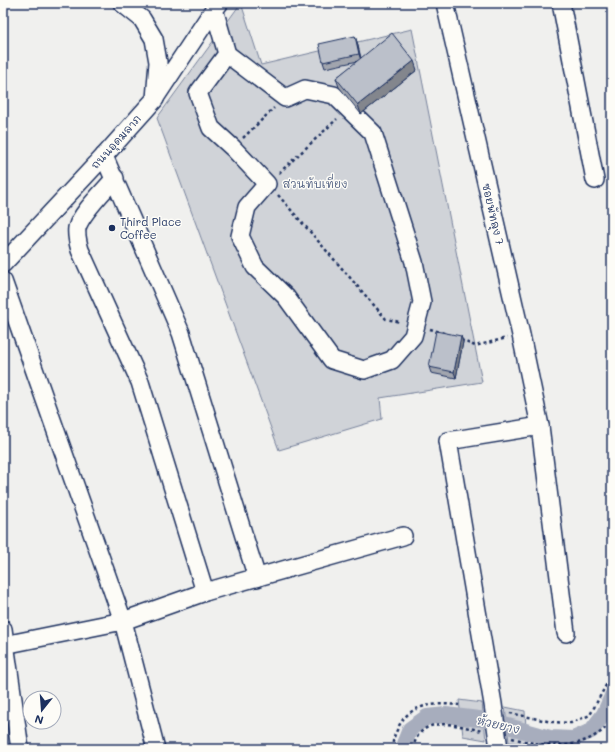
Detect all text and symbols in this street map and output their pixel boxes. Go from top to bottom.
street label: ถนนอุดมลาภ [87,111,146,174]
park label: สวนทับเที่ยง [283,173,347,191]
street label: ซอยพัทลุง 7 [476,182,508,247]
place label: Third Place Coffee [120,214,182,242]
marker: Third Place Coffee [107,223,117,233]
north arrow [22,690,62,730]
water label: ห้วยยาง [475,711,521,737]
text: N [33,712,45,728]

